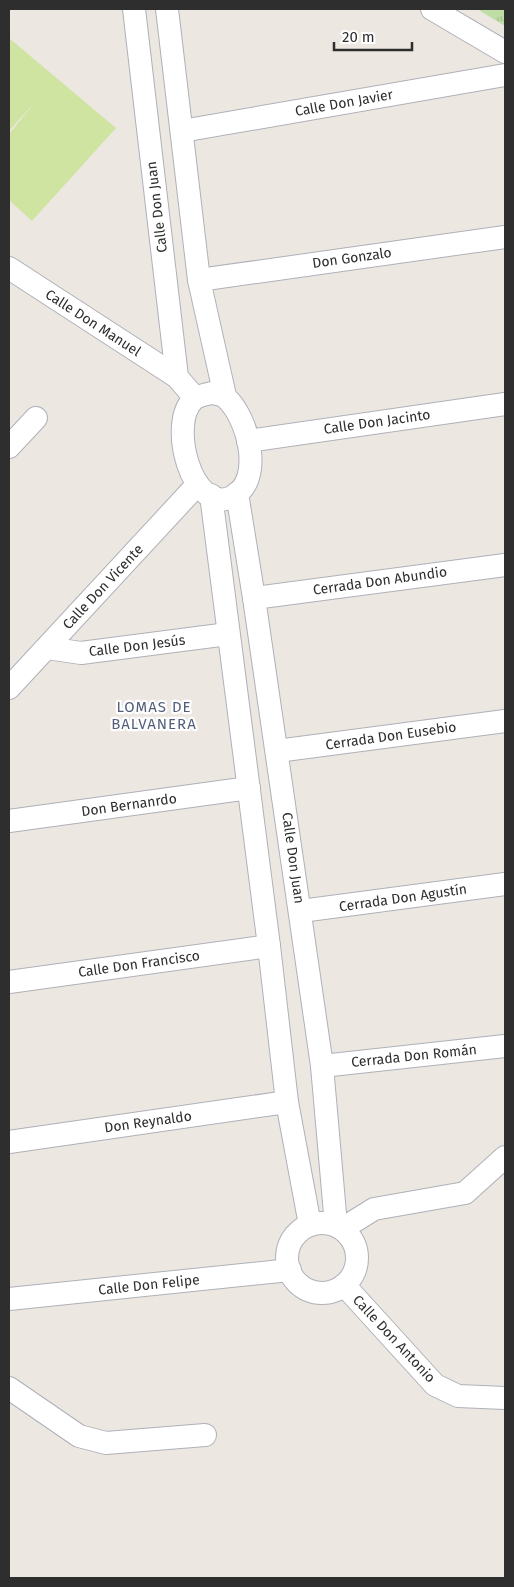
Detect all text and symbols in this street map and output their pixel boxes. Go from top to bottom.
scale bar [334,20,412,52]
text: 20 m [342,28,375,46]
street label: Calle Don Javier [294,86,395,120]
street label: Calle Don Juan [143,160,171,254]
street label: Don Gonzalo [311,244,393,272]
street label: Calle Don Manuel [42,286,144,360]
street label: Calle Don Jacinto [323,406,431,438]
street label: Calle Don Vicente [59,541,147,633]
street label: Cerrada Don Abundio [312,563,448,599]
street label: Calle Don Jesús [88,632,187,660]
district label: LOMAS DE BALVANERA [111,698,197,733]
street label: Cerrada Don Eusebio [324,718,458,754]
street label: Don Bernanrdo [80,790,178,820]
street label: Calle Don Juan [278,811,308,905]
street label: Cerrada Don Agustín [338,881,468,915]
street label: Calle Don Francisco [77,947,201,981]
street label: Cerrada Don Román [350,1041,478,1071]
street label: Don Reynaldo [103,1107,193,1137]
street label: Calle Don Felipe [98,1271,200,1299]
street label: Calle Don Antonio [349,1292,439,1386]

